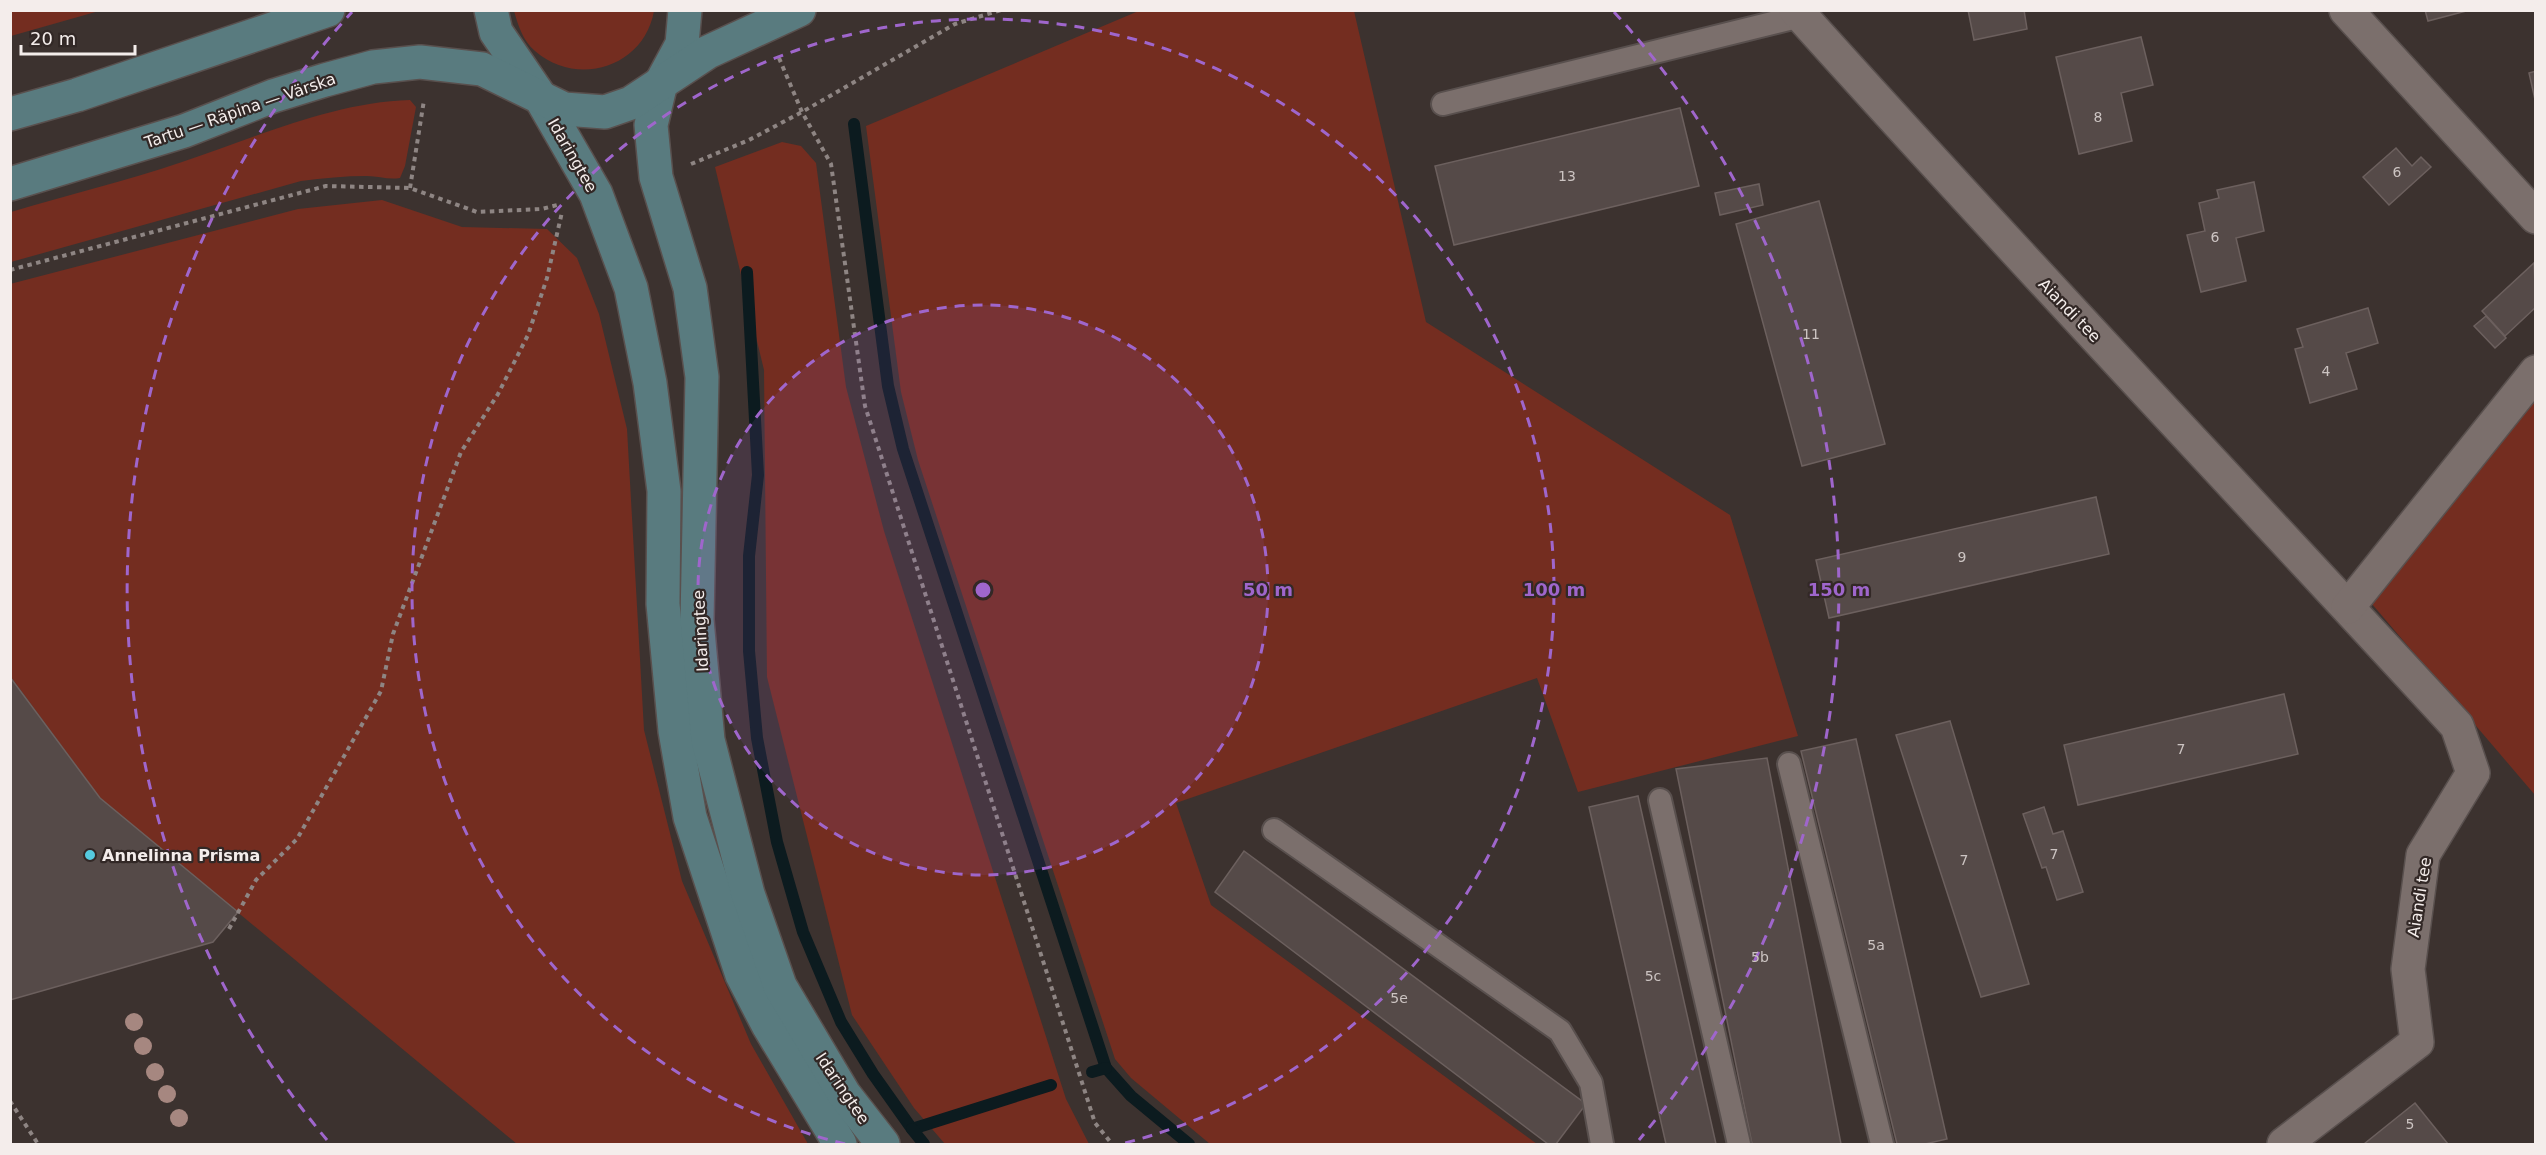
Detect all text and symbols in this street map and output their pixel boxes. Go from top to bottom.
scale bar [21,18,135,56]
text: 20 m [30,28,76,49]
street label: Tartu — Räpina — Värska [141,69,338,152]
house number: 8 [2094,109,2102,125]
street label: Idaringtee [544,115,601,195]
house number: 6 [2393,164,2402,180]
house number: 13 [1558,168,1576,184]
house number: 6 [2211,229,2220,245]
street label: Aiandi tee [2035,275,2105,346]
house number: 11 [1802,326,1820,342]
house number: 4 [2322,363,2331,379]
house number: 9 [1958,549,1966,565]
text: 50 m [1243,579,1293,600]
text: 100 m [1523,579,1585,600]
text: 150 m [1808,579,1870,600]
centre of rings [973,580,993,600]
street label: Idaringtee [689,590,712,672]
house number: 7 [2177,741,2185,757]
place label: Annelinna Prisma [102,846,260,865]
house number: 7 [2050,846,2058,862]
marker: Annelinna Prisma [83,848,97,862]
house number: 7 [1960,852,1968,868]
street label: Aiandi tee [2404,856,2435,939]
house number: 5a [1867,937,1885,953]
house number: 5b [1751,949,1769,965]
house number: 5c [1645,968,1661,984]
house number: 5e [1390,990,1408,1006]
street label: Idaringtee [812,1049,873,1128]
house number: 5 [2406,1116,2414,1132]

